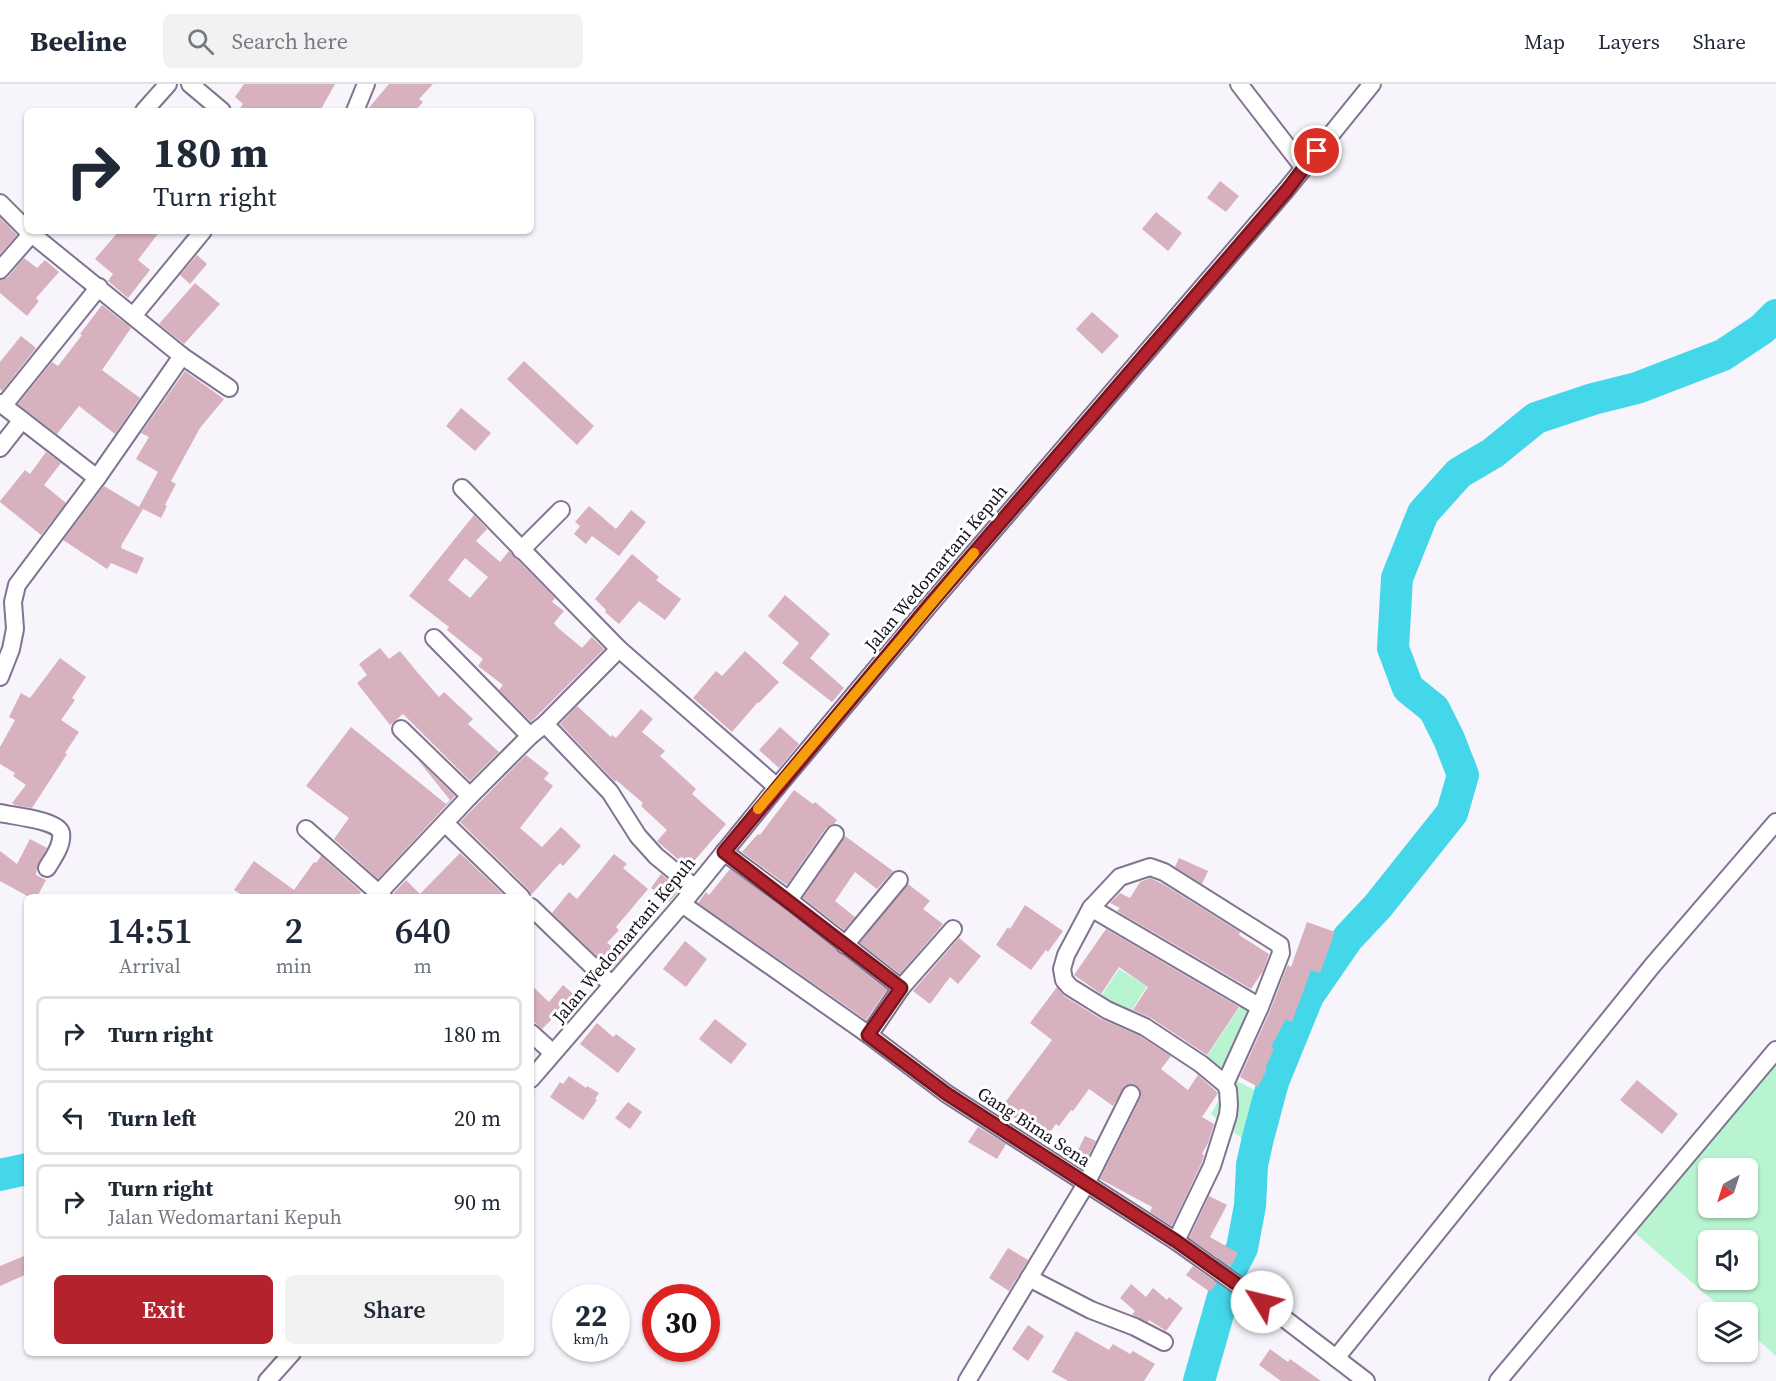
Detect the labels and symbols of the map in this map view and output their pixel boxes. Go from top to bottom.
pin [1291,125,1342,176]
street label: Jalan Wedomartani Kepuh [858,479,1013,657]
street label: Jalan Wedomartani Kepuh [546,851,701,1029]
street label: Gang Bima Sena [973,1081,1097,1173]
north arrow [1698,1158,1758,1218]
position arrow [1230,1270,1294,1334]
speed limit sign: 30 [642,1284,720,1362]

